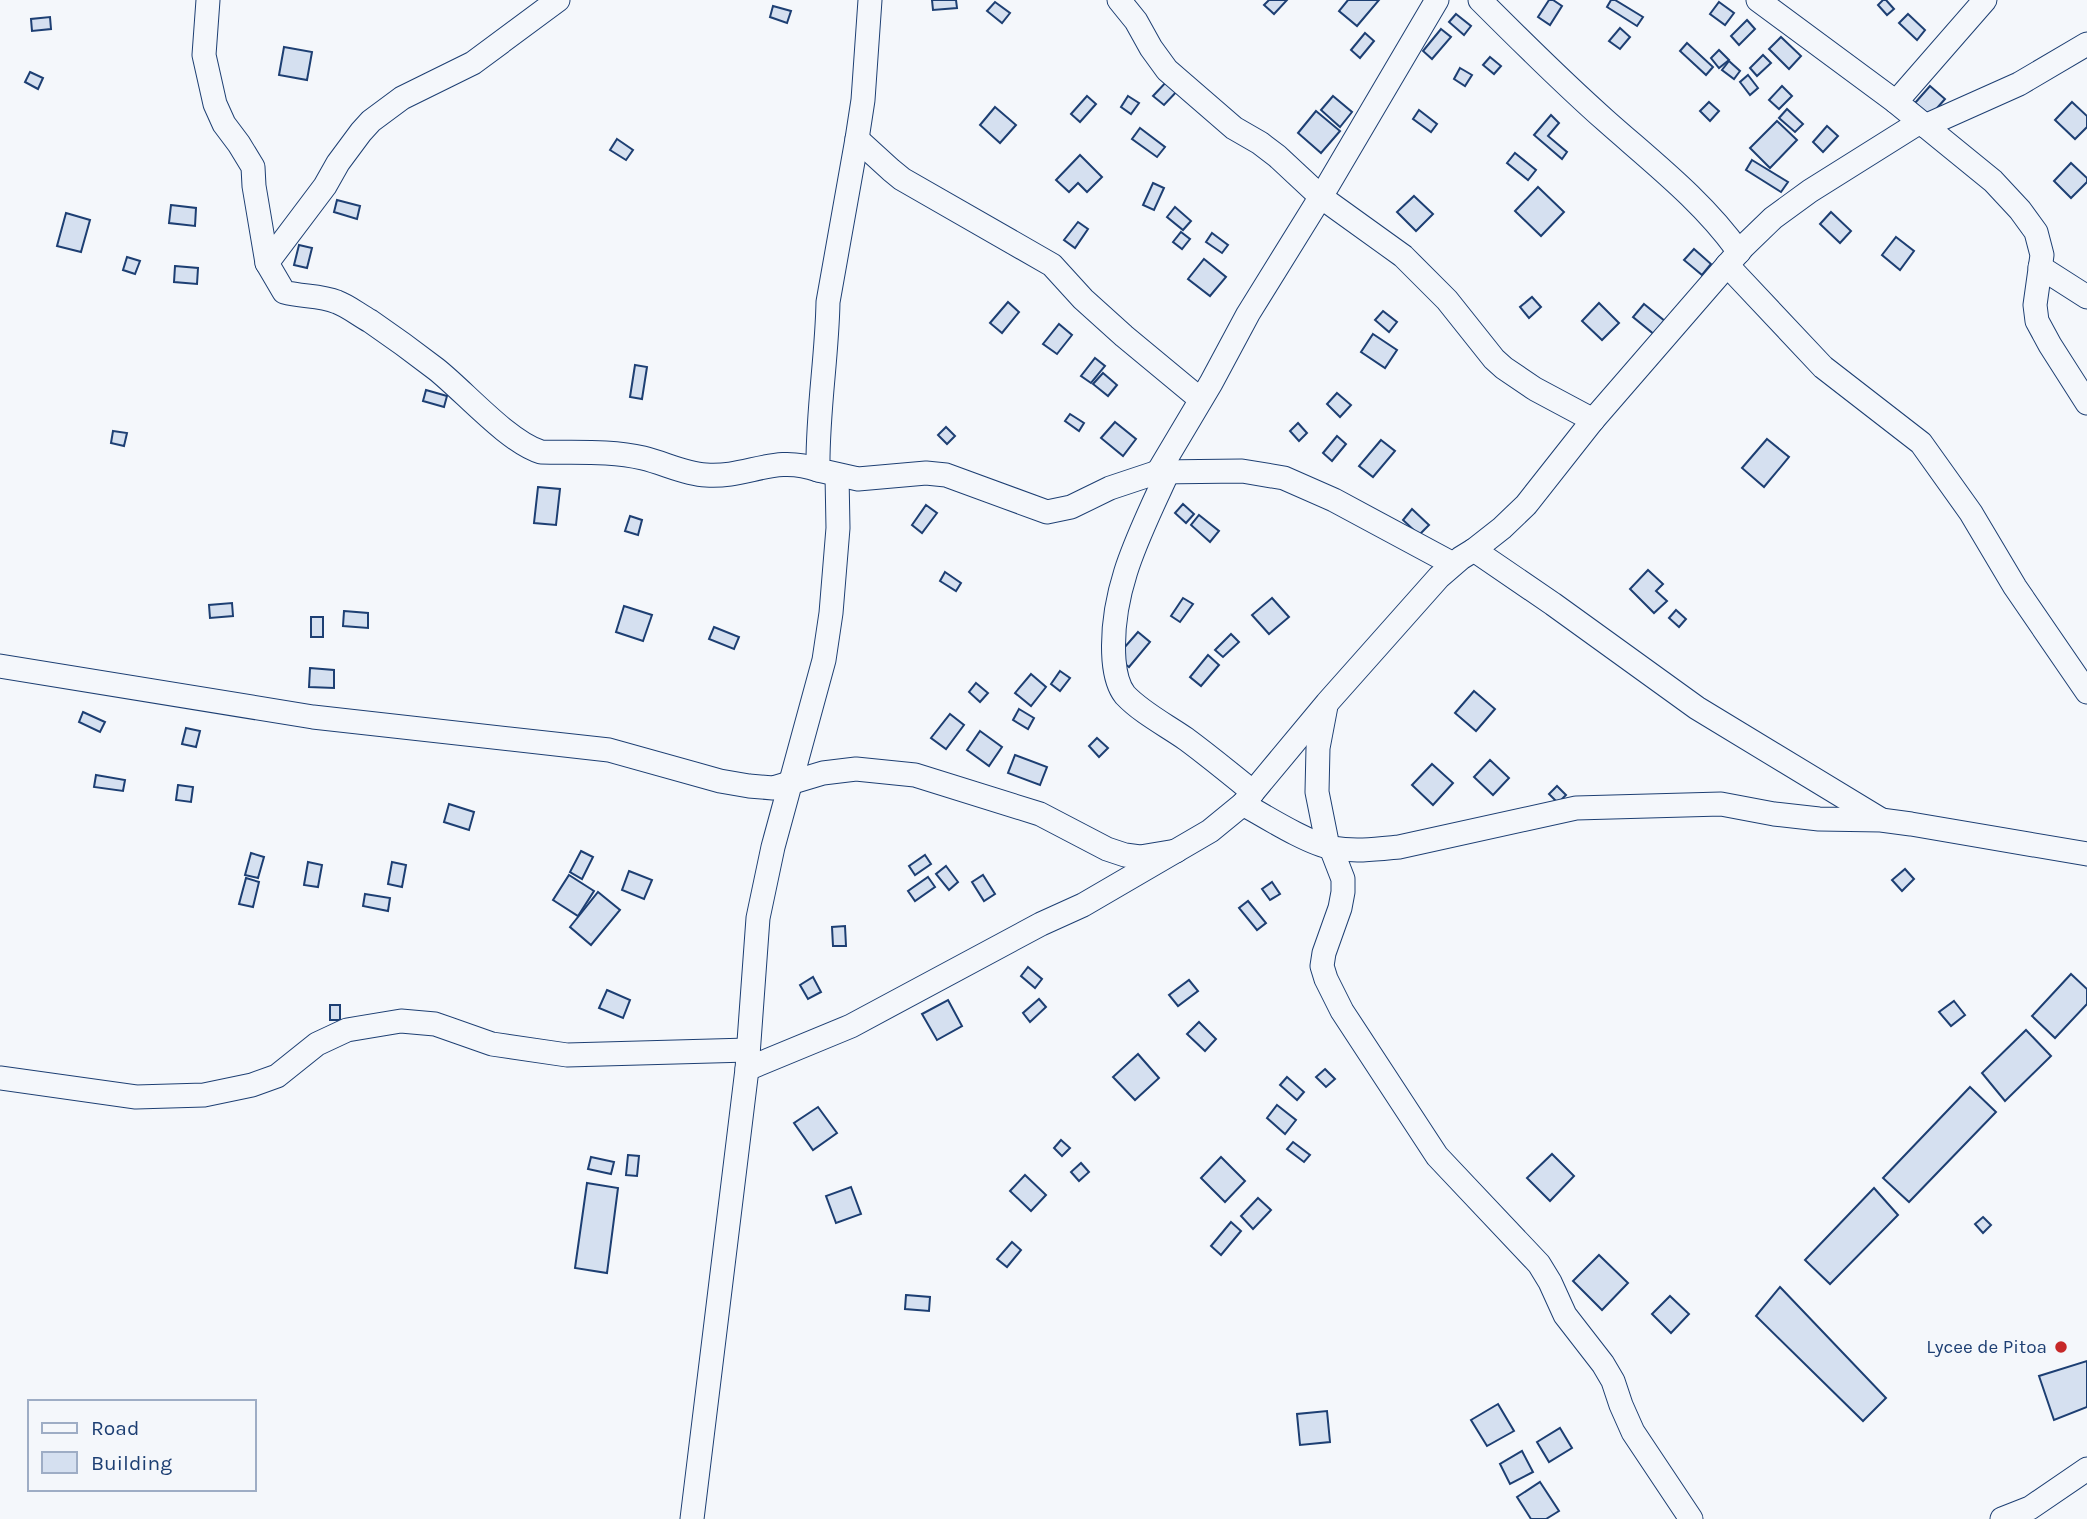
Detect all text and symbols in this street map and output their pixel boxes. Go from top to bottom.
place label: Lycee de Pitoa [1926,1336,2047,1358]
marker: Lycee de Pitoa [2053,1339,2069,1355]
legend [28,1400,256,1491]
text: Road [91,1416,139,1440]
text: Building [91,1451,172,1475]

